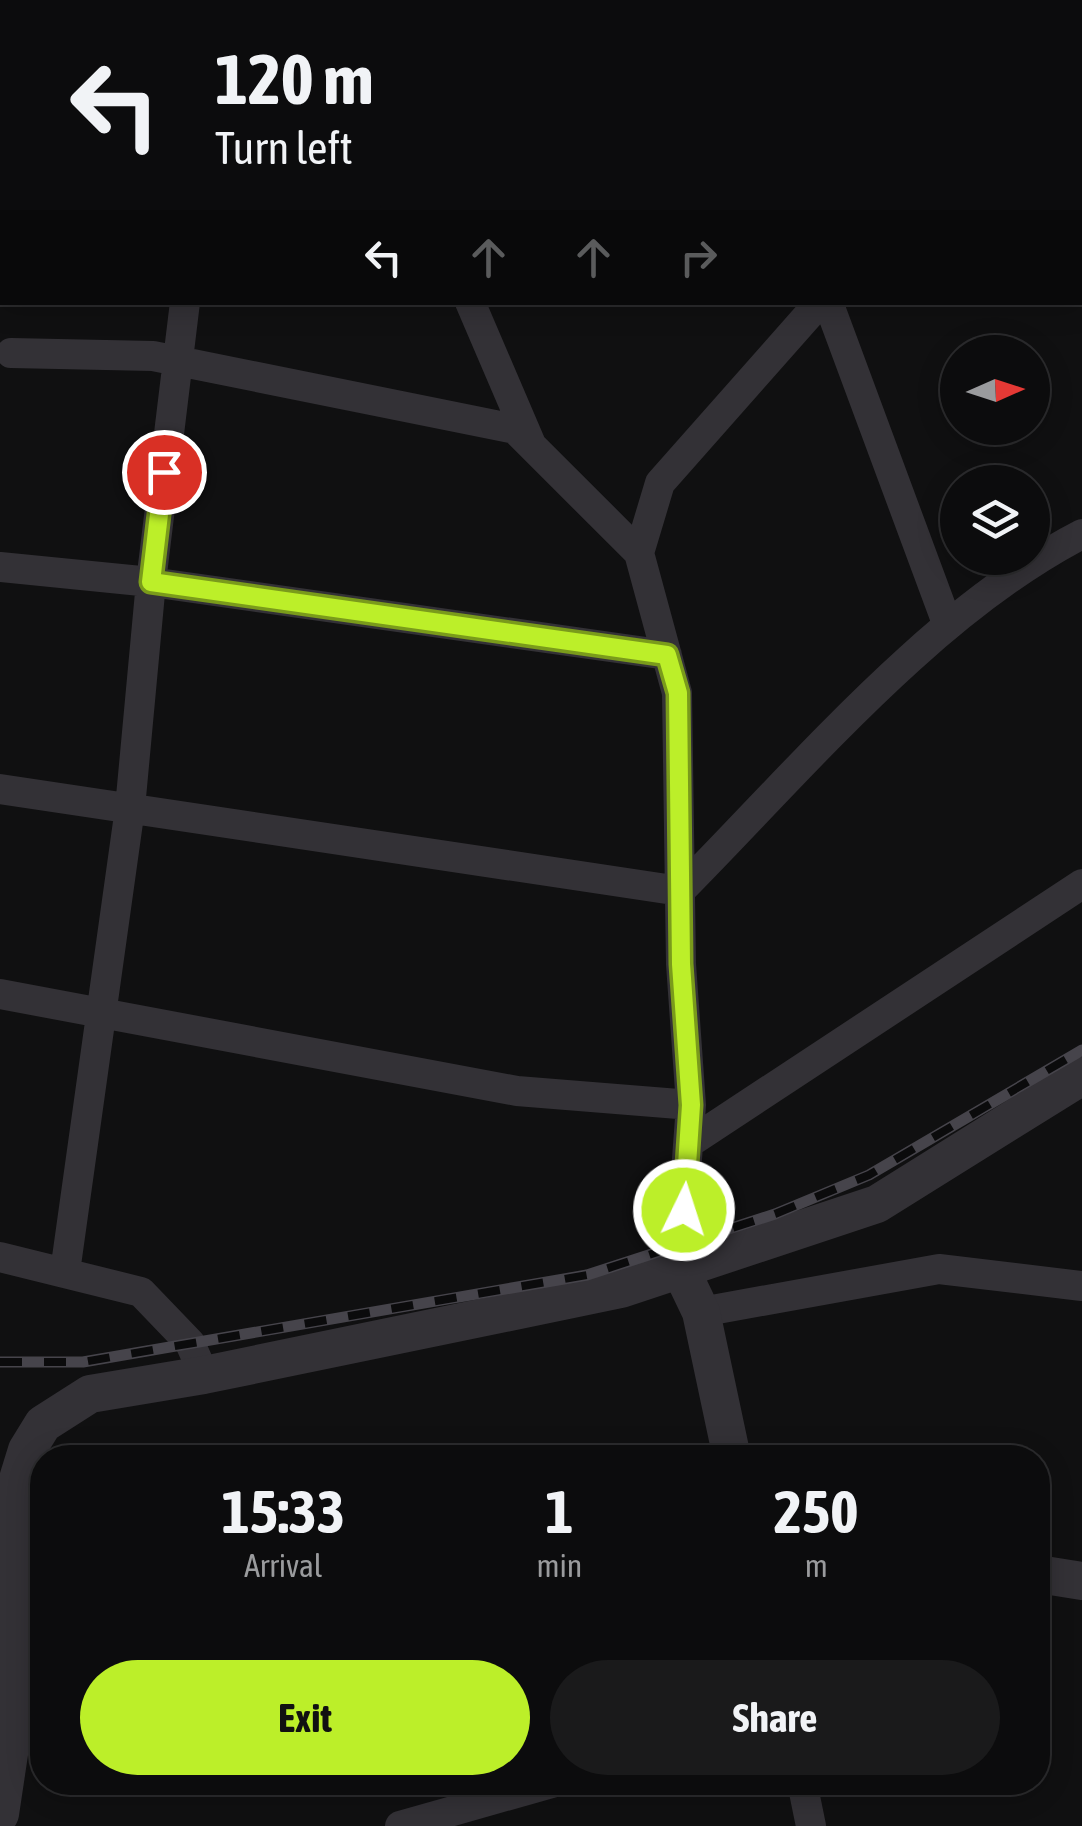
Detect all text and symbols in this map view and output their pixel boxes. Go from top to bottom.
text: 120 m [215,39,374,119]
icon: left [50,40,180,170]
text: Turn left [215,122,353,174]
icon: left [356,230,411,285]
icon: ahead [461,230,516,285]
icon: ahead [566,230,621,285]
icon: right [671,230,726,285]
north arrow [940,335,1050,445]
map controls [940,335,1050,575]
pin [122,430,207,515]
icon: arrive [137,445,192,500]
button: layers [940,465,1050,575]
position arrow [632,1158,736,1262]
text: 15:33 [221,1477,345,1546]
text: 1 [545,1477,574,1546]
text: 250 [774,1477,858,1546]
text: Arrival [244,1547,322,1584]
text: min [536,1547,582,1584]
text: m [805,1547,828,1584]
button: Exit [80,1660,530,1775]
button: Share [550,1660,1000,1775]

